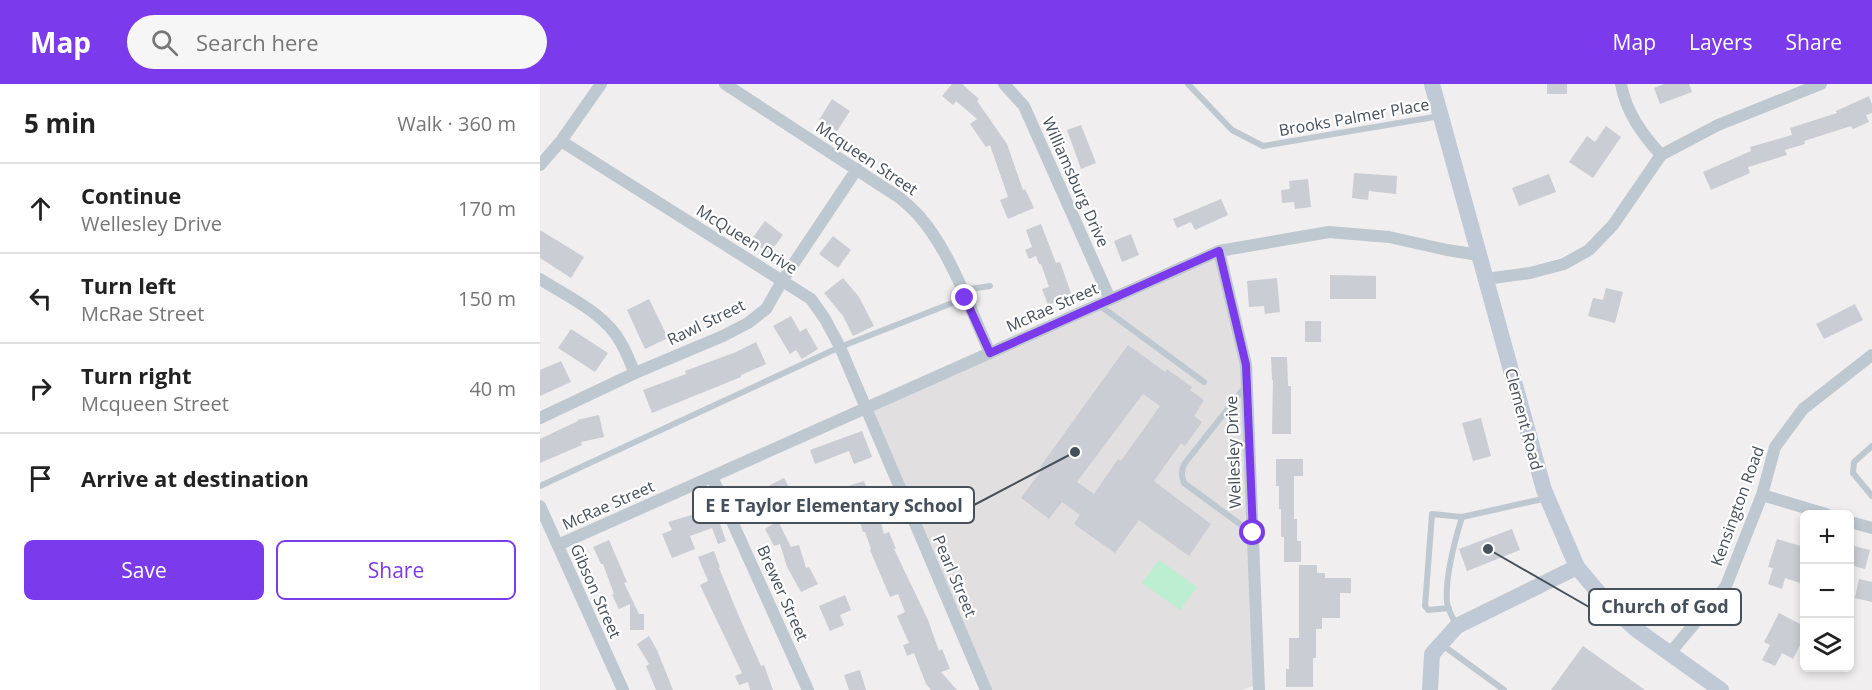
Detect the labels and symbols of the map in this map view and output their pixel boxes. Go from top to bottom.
street label: Brooks Palmer Place [1277,93,1431,141]
street label: Williamsburg Drive [1037,113,1115,251]
street label: Mcqueen Street [812,116,922,200]
street label: McQueen Drive [692,199,802,279]
street label: McRae Street [1002,277,1102,337]
route end [951,284,977,310]
street label: Rawl Street [663,294,749,350]
street label: Clement Road [1500,366,1548,472]
street label: Wellesley Drive [1220,395,1246,509]
street label: Kensington Road [1705,443,1769,569]
street label: McRae Street [558,475,658,535]
callout: E E Taylor Elementary School [693,487,974,523]
text: E E Taylor Elementary School [705,493,963,517]
route start [1239,519,1265,545]
street label: Pearl Street [928,532,982,621]
street label: Gibson Street [565,540,627,642]
street label: Brewer Street [752,542,814,645]
callout: Church of God [1589,589,1741,625]
text: Church of God [1601,594,1729,618]

